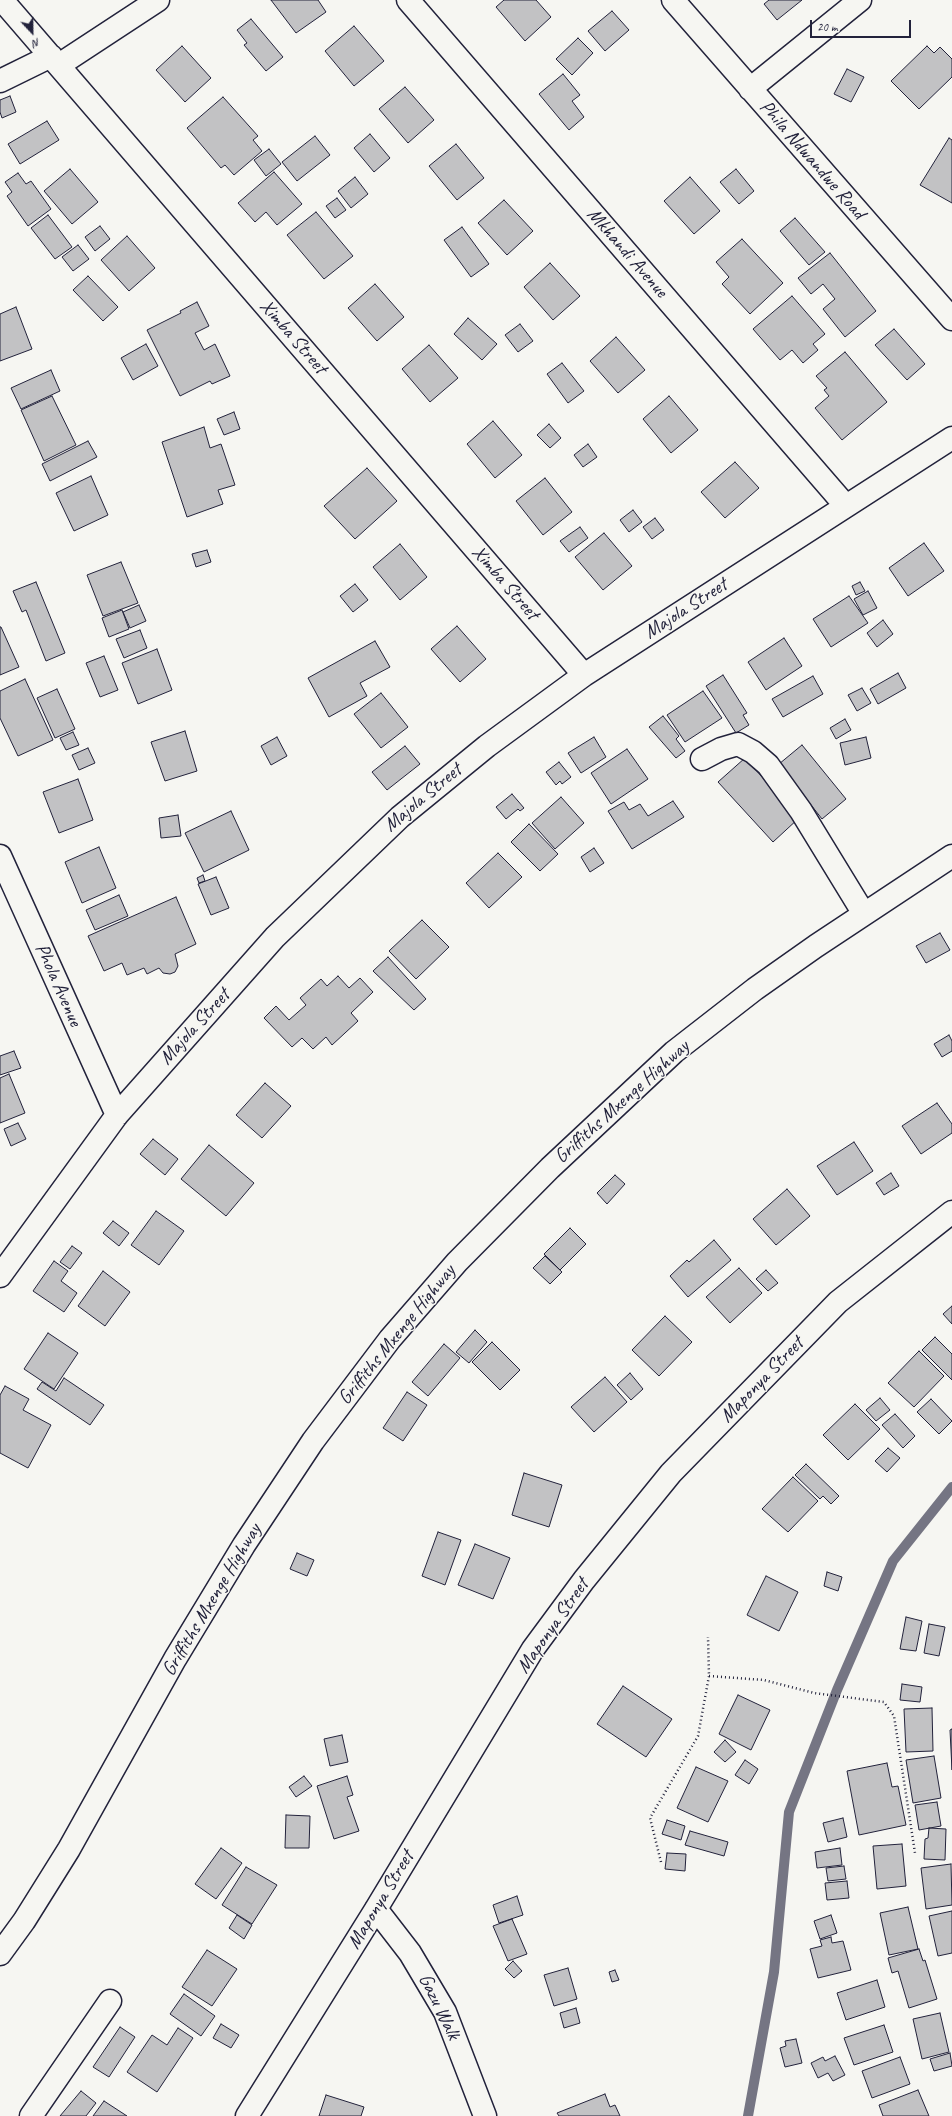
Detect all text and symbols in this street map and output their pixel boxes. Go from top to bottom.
north arrow [12,12,52,52]
scale bar [812,12,913,38]
text: 20 m [817,19,837,35]
text: N [31,35,42,51]
street label: Phila Ndwandwe Road [754,96,870,224]
street label: Mkhandi Avenue [581,203,673,303]
street label: Ximba Street [254,295,332,379]
street label: Ximba Street [466,541,544,625]
street label: Majola Street [640,573,732,645]
street label: Majola Street [379,759,467,837]
street label: Phola Avenue [29,940,87,1030]
street label: Majola Street [155,984,235,1070]
street label: Griffiths Mxenge Highway [550,1035,694,1169]
street label: Griffiths Mxenge Highway [333,1260,461,1410]
street label: Maponya Street [715,1332,809,1428]
street label: Griffiths Mxenge Highway [157,1520,267,1680]
street label: Maponya Street [512,1574,594,1678]
street label: Maponya Street [342,1847,420,1953]
street label: Gazu Walk [413,1970,465,2044]

